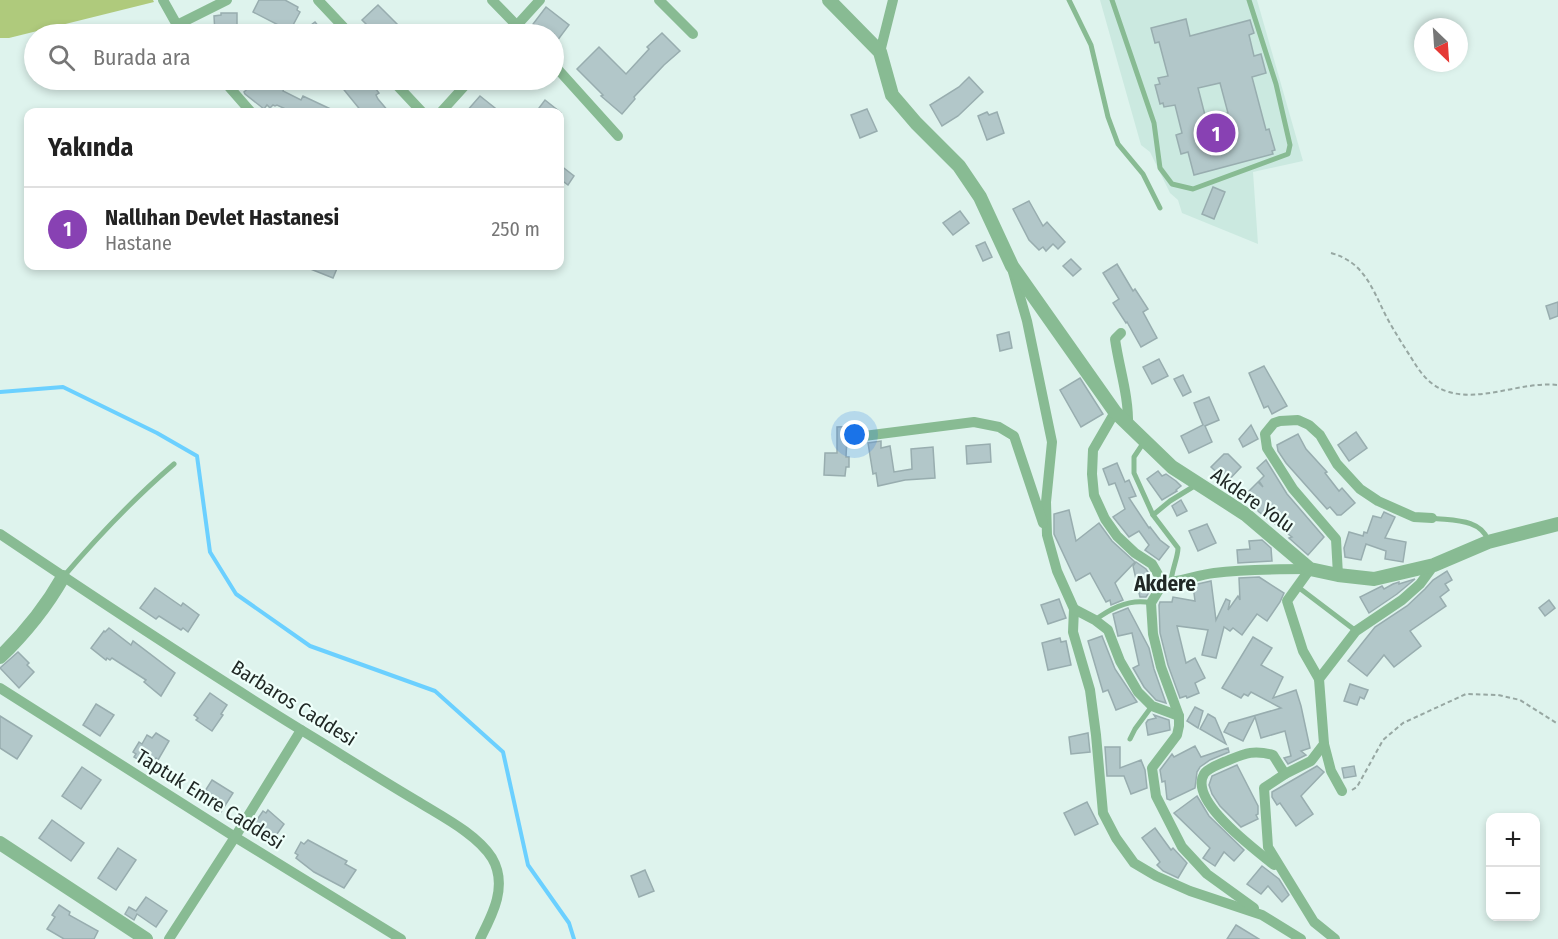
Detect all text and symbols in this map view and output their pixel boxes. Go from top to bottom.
north arrow [1414,18,1468,72]
search box [24,24,564,90]
icon: search [45,41,78,74]
text: Burada ara [93,44,191,71]
pin: 1 [1196,110,1236,156]
text: Yakında [48,132,133,163]
text: Nallıhan Devlet Hastanesi [105,204,339,231]
text: 1 [63,217,72,241]
text: 250 m [492,217,540,241]
text: Hastane [105,231,172,255]
your location [840,420,869,449]
street label: Akdere Yolu [1207,463,1299,537]
district label: Akdere [1133,571,1196,597]
street label: Barbaros Caddesi [227,655,361,751]
street label: Taptuk Emre Caddesi [132,744,288,854]
map controls [1486,813,1540,921]
button: + [1486,813,1540,867]
button: − [1486,867,1540,921]

